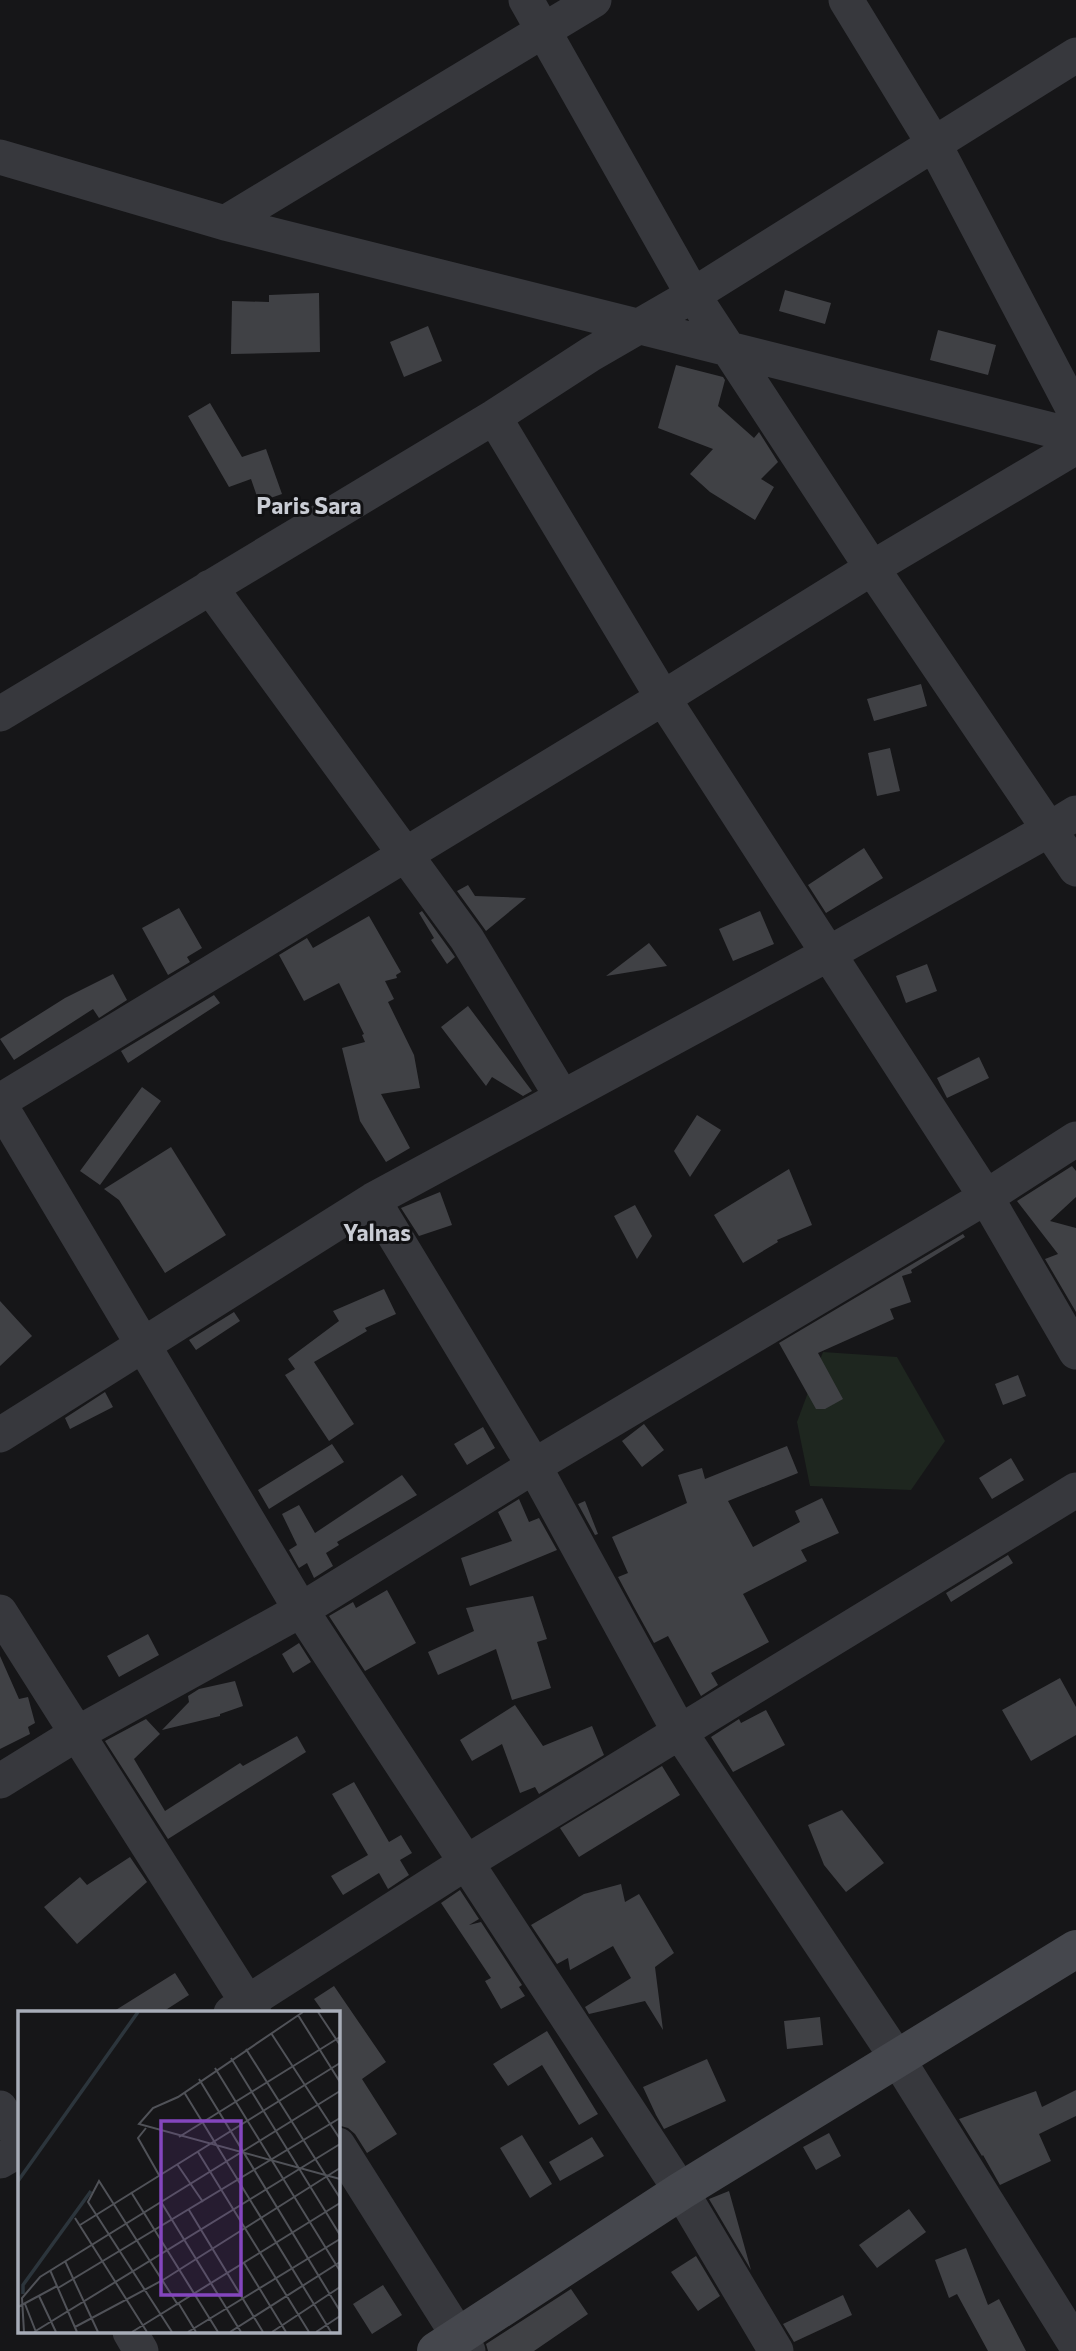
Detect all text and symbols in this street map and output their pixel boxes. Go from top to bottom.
district label: Paris Sara [256,491,362,519]
district label: Yalnas [343,1218,411,1246]
inset map [18,2011,340,2334]

